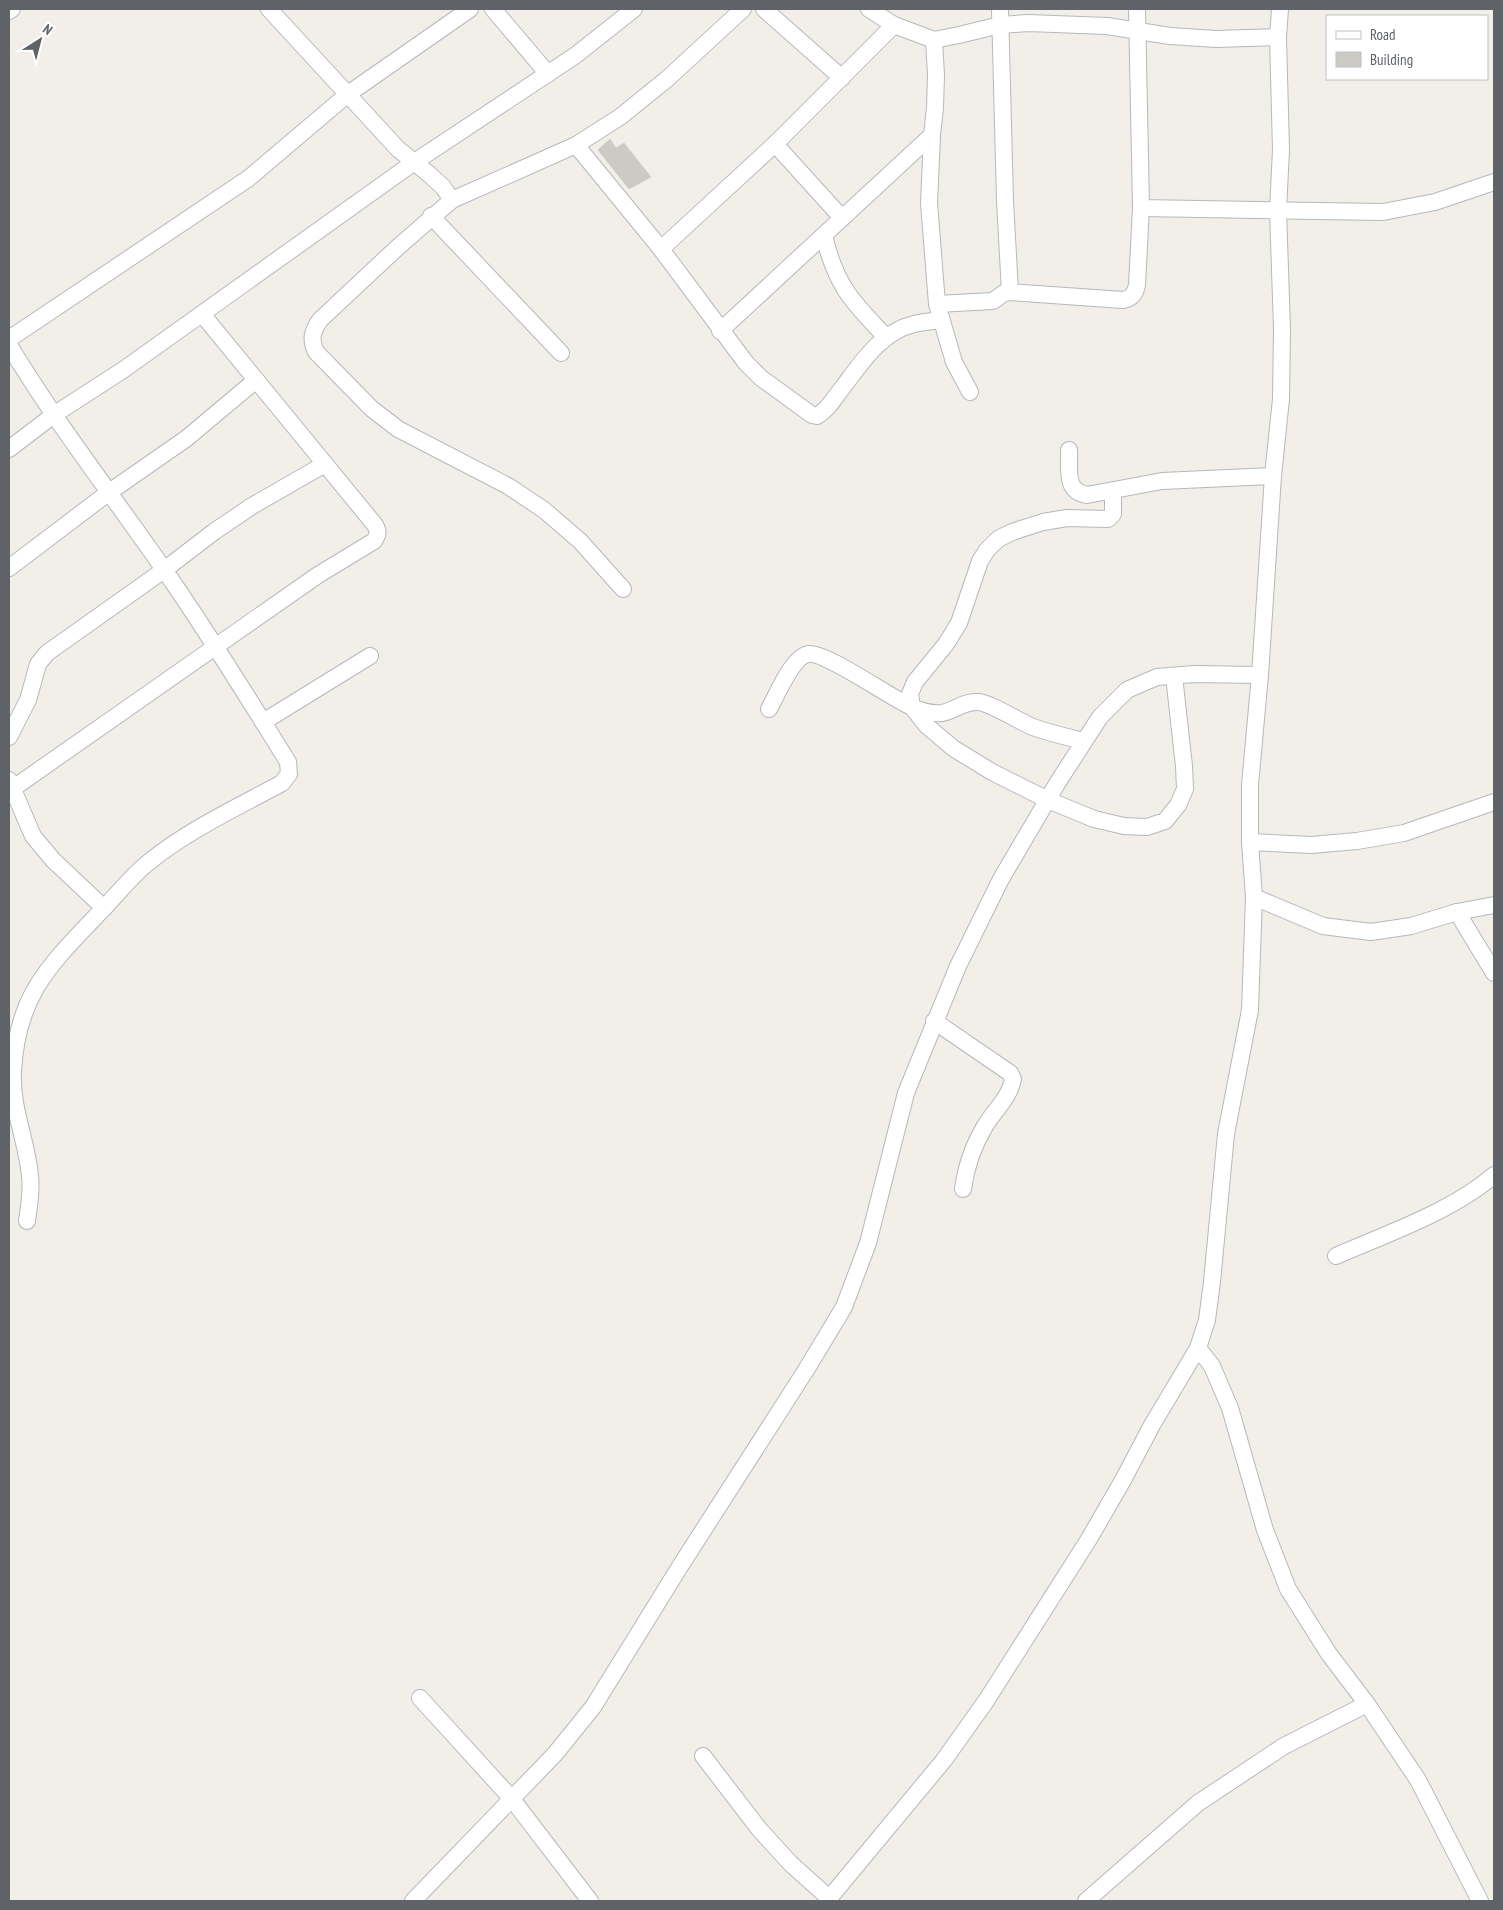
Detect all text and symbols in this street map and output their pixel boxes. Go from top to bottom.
north arrow [15,15,65,65]
legend [1326,15,1488,80]
text: N [39,20,56,39]
text: Road [1370,25,1396,44]
text: Building [1370,50,1413,69]

